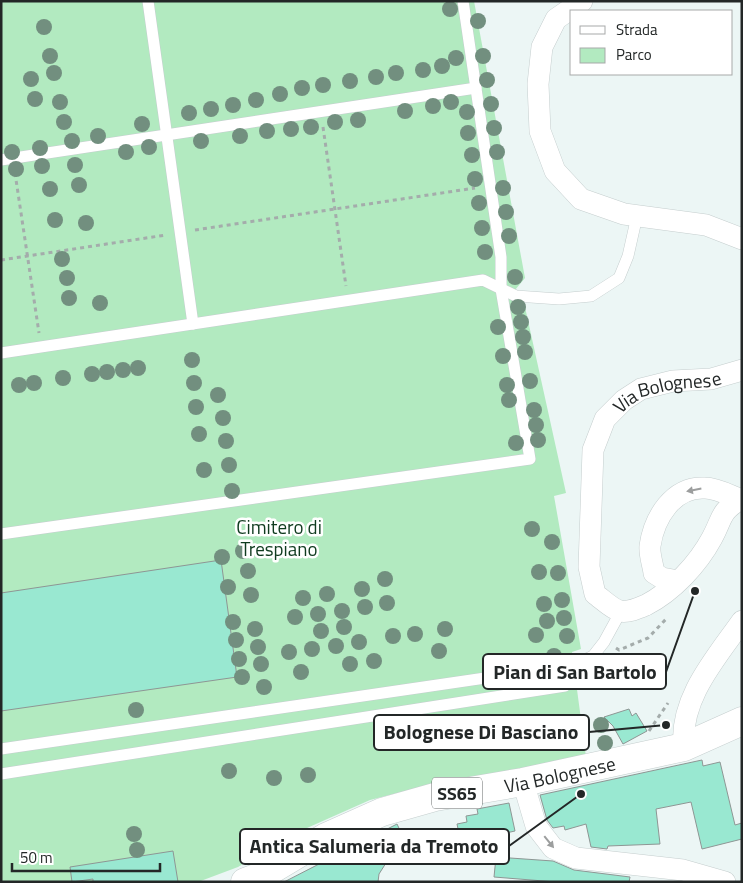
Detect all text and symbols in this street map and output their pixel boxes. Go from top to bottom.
legend [570,10,733,75]
text: Strada [616,18,658,41]
text: Parco [616,43,652,66]
street label: Via Bolognese [605,362,724,419]
one-way arrow [687,486,702,494]
park label: Cimitero di Trespiano [236,512,322,563]
callout: Pian di San Bartolo [483,654,666,689]
text: Pian di San Bartolo [493,656,657,687]
callout: Bolognese Di Basciano [374,715,589,750]
text: Bolognese Di Basciano [384,716,579,747]
street label: Via Bolognese [502,748,618,800]
road number: SS65 [432,778,482,808]
callout: Antica Salumeria da Tremoto [240,829,509,864]
text: Antica Salumeria da Tremoto [250,830,498,861]
one-way arrow [543,835,554,848]
scale bar [12,840,160,872]
text: 50 m [20,846,53,869]

